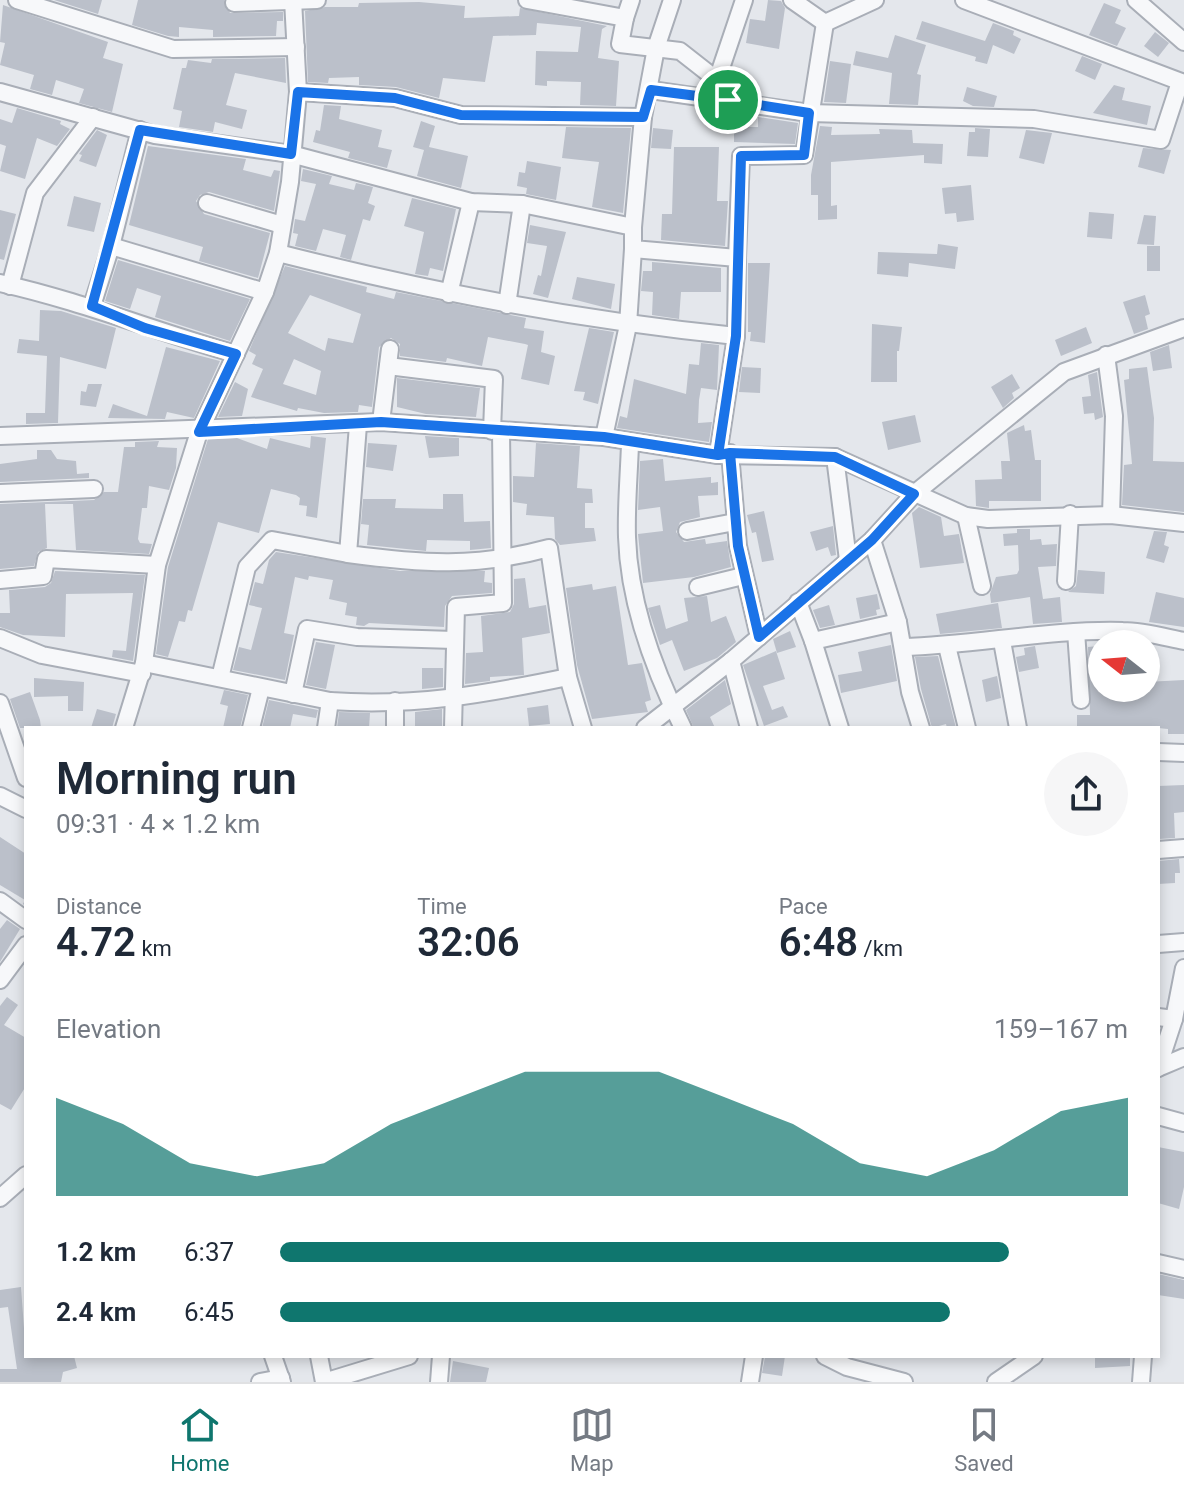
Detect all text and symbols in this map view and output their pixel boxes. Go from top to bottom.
pin [694,66,762,134]
icon: arrive [706,78,750,122]
north arrow [1088,630,1160,702]
map controls [1088,630,1160,702]
button: share [1044,752,1128,836]
text: Morning run [56,753,297,805]
text: 09:31 · 4 × 1.2 km [56,809,260,839]
text: Distance [56,894,142,919]
text: Time [417,894,467,919]
text: Pace [779,894,828,919]
text: 4.72 [56,919,136,966]
text: 32:06 [417,919,520,966]
text: 6:48 [779,919,858,966]
text: km [136,936,172,961]
text: /km [858,936,903,961]
text: Elevation [56,1014,161,1044]
text: 159–167 m [994,1014,1128,1044]
text: 1.2 km [56,1237,136,1267]
text: 6:37 [184,1237,234,1267]
text: 2.4 km [56,1297,136,1327]
text: 6:45 [184,1297,234,1327]
tab: Home [170,1403,229,1476]
tab: Map [570,1403,614,1476]
tab: Saved [954,1403,1014,1476]

